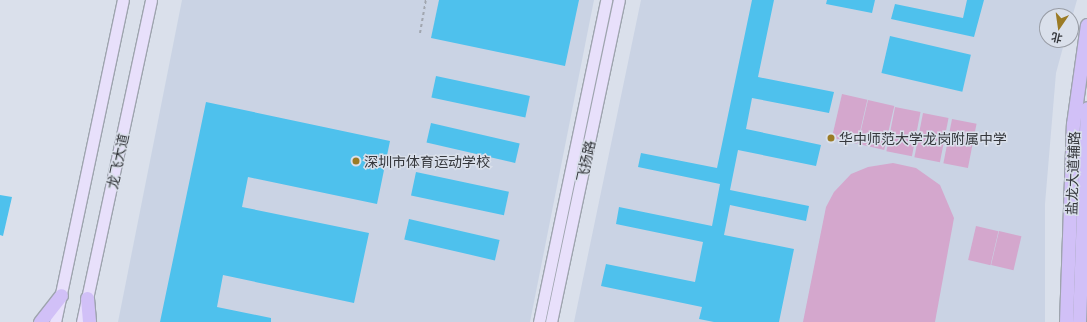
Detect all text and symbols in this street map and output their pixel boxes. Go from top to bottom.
north arrow [1039,8,1079,48]
text: 北 [1049,30,1064,48]
place label: 华中师范大学龙岗附属中学 [839,130,1007,146]
street label: 盐龙大道辅路 [1062,131,1082,215]
street label: 龙飞大道 [103,132,131,190]
marker: 华中师范大学龙岗附属中学 [826,133,836,143]
street label: 飞扬路 [572,139,598,183]
place label: 深圳市体育运动学校 [364,153,490,169]
marker: 深圳市体育运动学校 [351,156,361,166]

